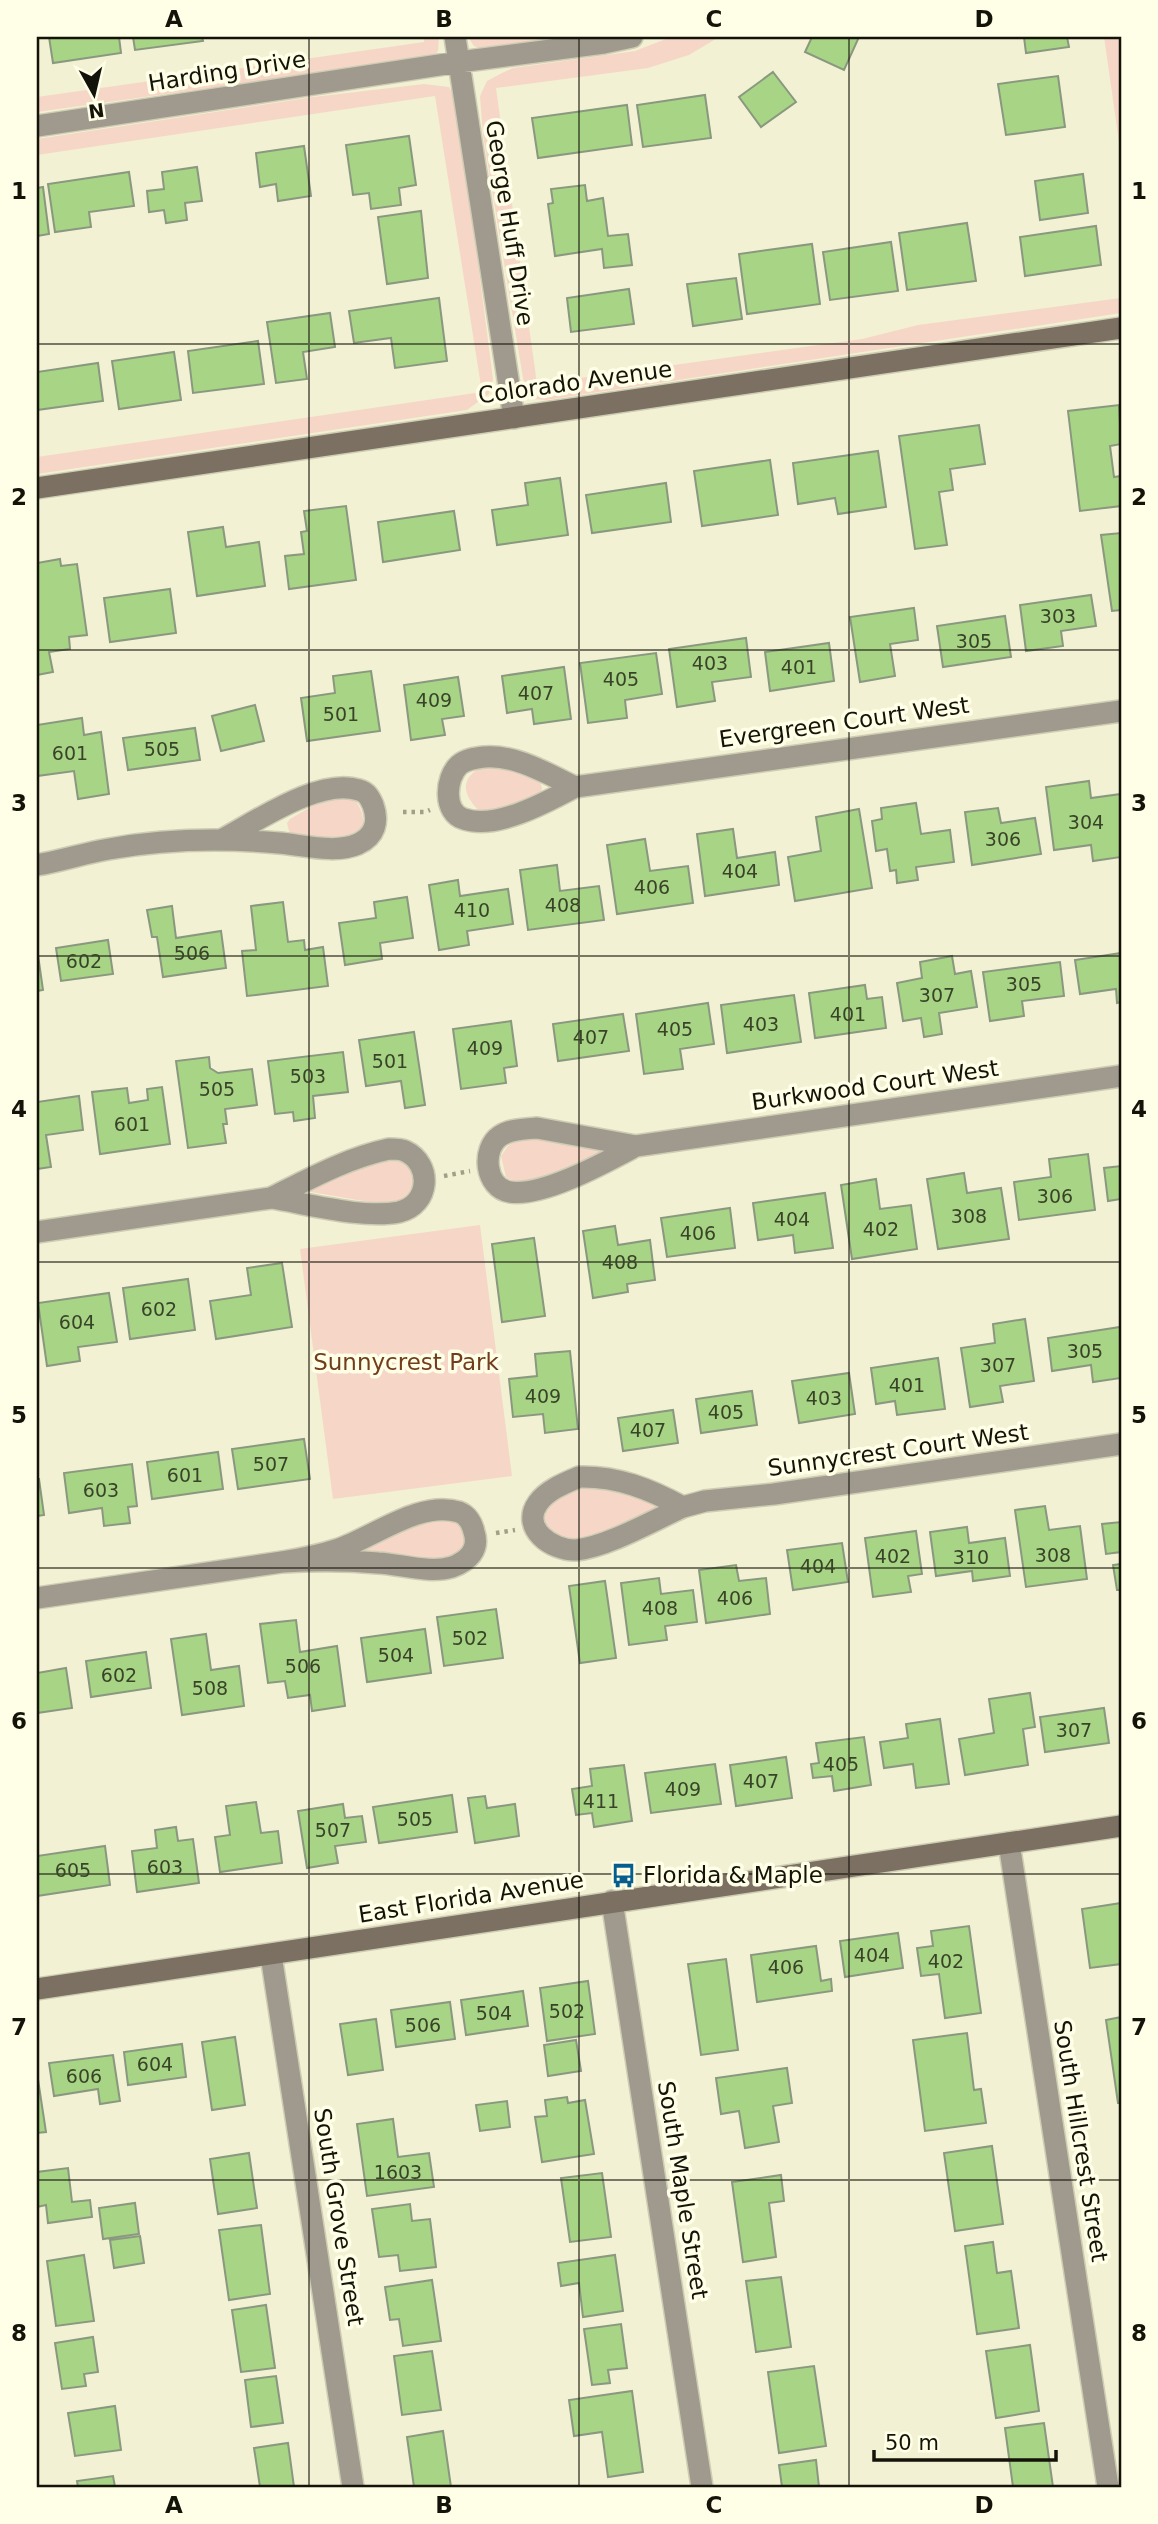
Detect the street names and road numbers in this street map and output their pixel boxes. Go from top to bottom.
street label: Harding Drive [146,46,308,96]
street label: George Huff Drive [481,118,539,328]
street label: Colorado Avenue [476,356,674,408]
street label: Evergreen Court West [717,692,971,752]
street label: Burkwood Court West [750,1055,1000,1115]
street label: Sunnycrest Court West [766,1419,1030,1481]
street label: East Florida Avenue [356,1866,586,1928]
street label: South Hillcrest Street [1049,2018,1113,2264]
street label: South Maple Street [653,2079,713,2301]
street label: South Grove Street [309,2106,369,2328]

